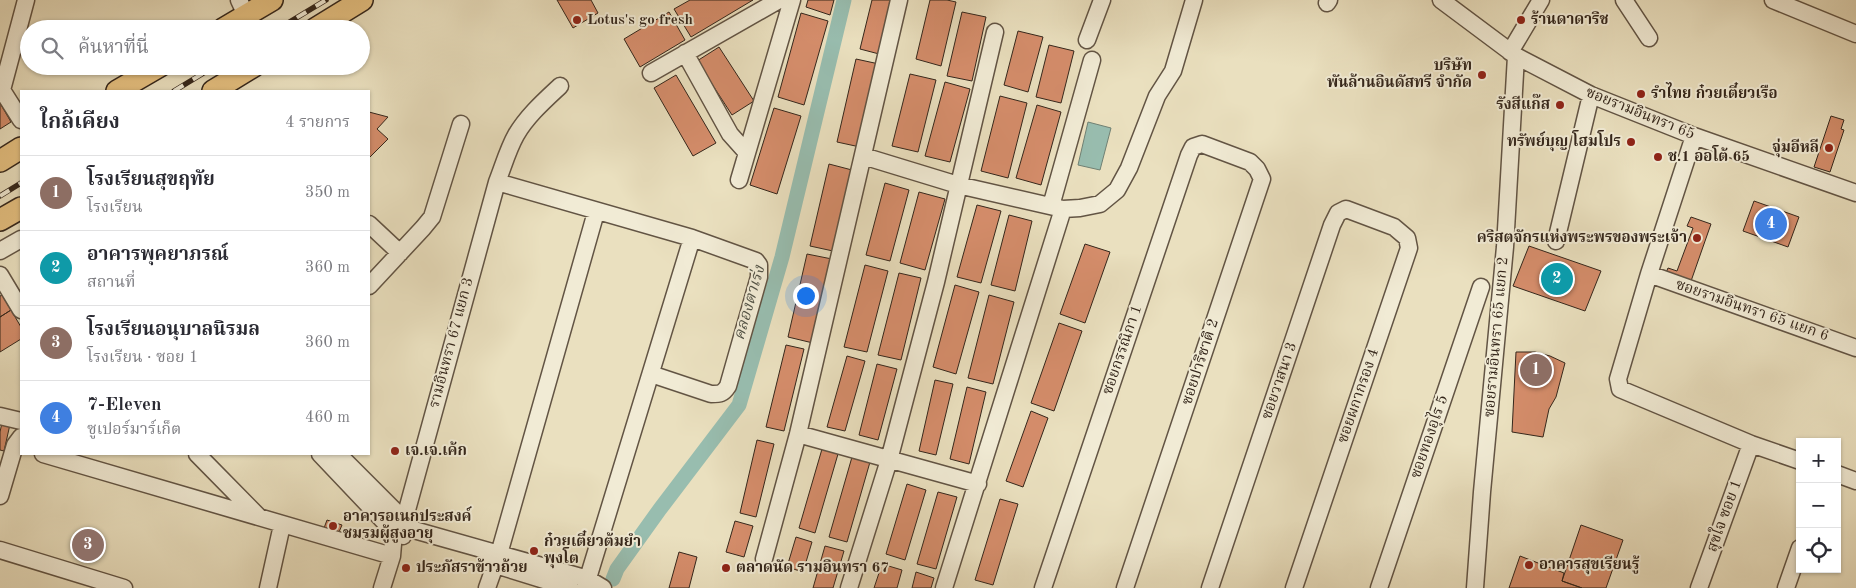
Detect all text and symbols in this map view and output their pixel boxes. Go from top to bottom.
place label: ร้านดาดาริช [1531,10,1609,28]
place label: Lotus's go fresh [587,13,693,28]
marker: Lotus's go fresh [571,14,583,26]
marker: ร้านดาดาริช [1515,14,1527,26]
search box [20,20,370,75]
icon: search [38,34,66,62]
text: ค้นหาที่นี่ [78,39,149,58]
place label: บริษัท พันล้านอินดัสทรี จำกัด [1327,57,1472,91]
marker: บริษัท พันล้านอินดัสทรี จำกัด [1476,69,1488,81]
place label: รำไทย ก๋วยเตี๋ยวเรือ [1651,82,1778,102]
street label: ซอยรามอินทรา 65 [1583,83,1697,143]
marker: รำไทย ก๋วยเตี๋ยวเรือ [1635,88,1647,100]
place label: รังสีแก๊ส [1496,93,1550,113]
marker: รังสีแก๊ส [1554,99,1566,111]
text: ใกล้เคียง [40,112,120,133]
text: 4 รายการ [285,115,350,131]
place label: ทรัพย์บุญ โฮมโปร [1507,130,1621,152]
marker: ทรัพย์บุญ โฮมโปร [1625,136,1637,148]
place label: จุ่มอีหลี [1772,138,1819,158]
marker: จุ่มอีหลี [1823,142,1835,154]
place label: ช.1 ออโต้ 65 [1668,145,1750,165]
marker: ช.1 ออโต้ 65 [1652,151,1664,163]
text: โรงเรียนสุขฤทัย [87,171,215,190]
text: 1 [51,185,61,201]
text: 350 m [305,185,350,201]
text: โรงเรียน [87,200,143,216]
pin: 4 [1755,205,1787,243]
place label: คริสตจักรแห่งพระพรของพระเจ้า [1477,228,1687,246]
marker: คริสตจักรแห่งพระพรของพระเจ้า [1691,232,1703,244]
text: อาคารพุคยาภรณ์ [87,246,229,265]
street label: ซอยรามอินทรา 65 แยก 2 [1481,256,1511,418]
text: 2 [51,260,61,276]
text: 360 m [305,260,350,276]
pin: 2 [1541,260,1573,298]
water label: คลองตาเร่ง [730,262,769,342]
text: สถานที่ [87,275,135,291]
street label: รามอินทรา 67 แยก 3 [425,276,477,410]
street label: ซอยรามอินทรา 65 แยก 6 [1673,276,1831,344]
your location [793,283,819,309]
street label: ซอยกรรณิกา 1 [1099,302,1145,397]
street label: ซอยปาริชาติ 2 [1178,316,1222,407]
text: โรงเรียนอนุบาลนิรมล [87,321,260,340]
text: 3 [51,335,61,351]
text: 360 m [305,335,350,351]
street label: ซอยวาสนา 3 [1260,340,1300,422]
street label: ซอยผกากรอง 4 [1336,347,1382,445]
text: โรงเรียน · ซอย 1 [87,350,198,366]
pin: 1 [1520,351,1552,389]
street label: ซอยทองอุไร 5 [1404,392,1453,481]
text: 7-Eleven [87,396,162,415]
text: 4 [51,410,61,426]
text: 460 m [305,410,350,426]
text: ซูเปอร์มาร์เก็ต [87,422,181,438]
map controls [1796,438,1841,573]
button: + [1796,438,1841,483]
place label: เจ.เจ.เค้ก [405,441,467,459]
marker: เจ.เจ.เค้ก [389,445,401,457]
street label: สุขใจ ซอย 1 [1700,476,1747,555]
button: − [1796,483,1841,528]
place label: อาคารอเนกประสงค์ ชมรมผู้สูงอายุ [343,506,472,544]
marker: อาคารอเนกประสงค์ ชมรมผู้สูงอายุ [327,520,339,532]
pin: 3 [72,526,104,564]
button: locate [1796,528,1841,573]
place label: ก๋วยเตี๋ยวต้มยำ พุงโต [544,530,641,569]
marker: ก๋วยเตี๋ยวต้มยำ พุงโต [528,545,540,557]
place label: อาคารสุขเรียนรู้ [1539,555,1640,575]
place label: ประภัสราข้าวถ้วย [416,558,528,576]
place label: ตลาดนัด รามอินทรา 67 [736,559,889,576]
marker: อาคารสุขเรียนรู้ [1523,559,1535,571]
marker: ประภัสราข้าวถ้วย [400,562,412,574]
marker: ตลาดนัด รามอินทรา 67 [720,562,732,574]

